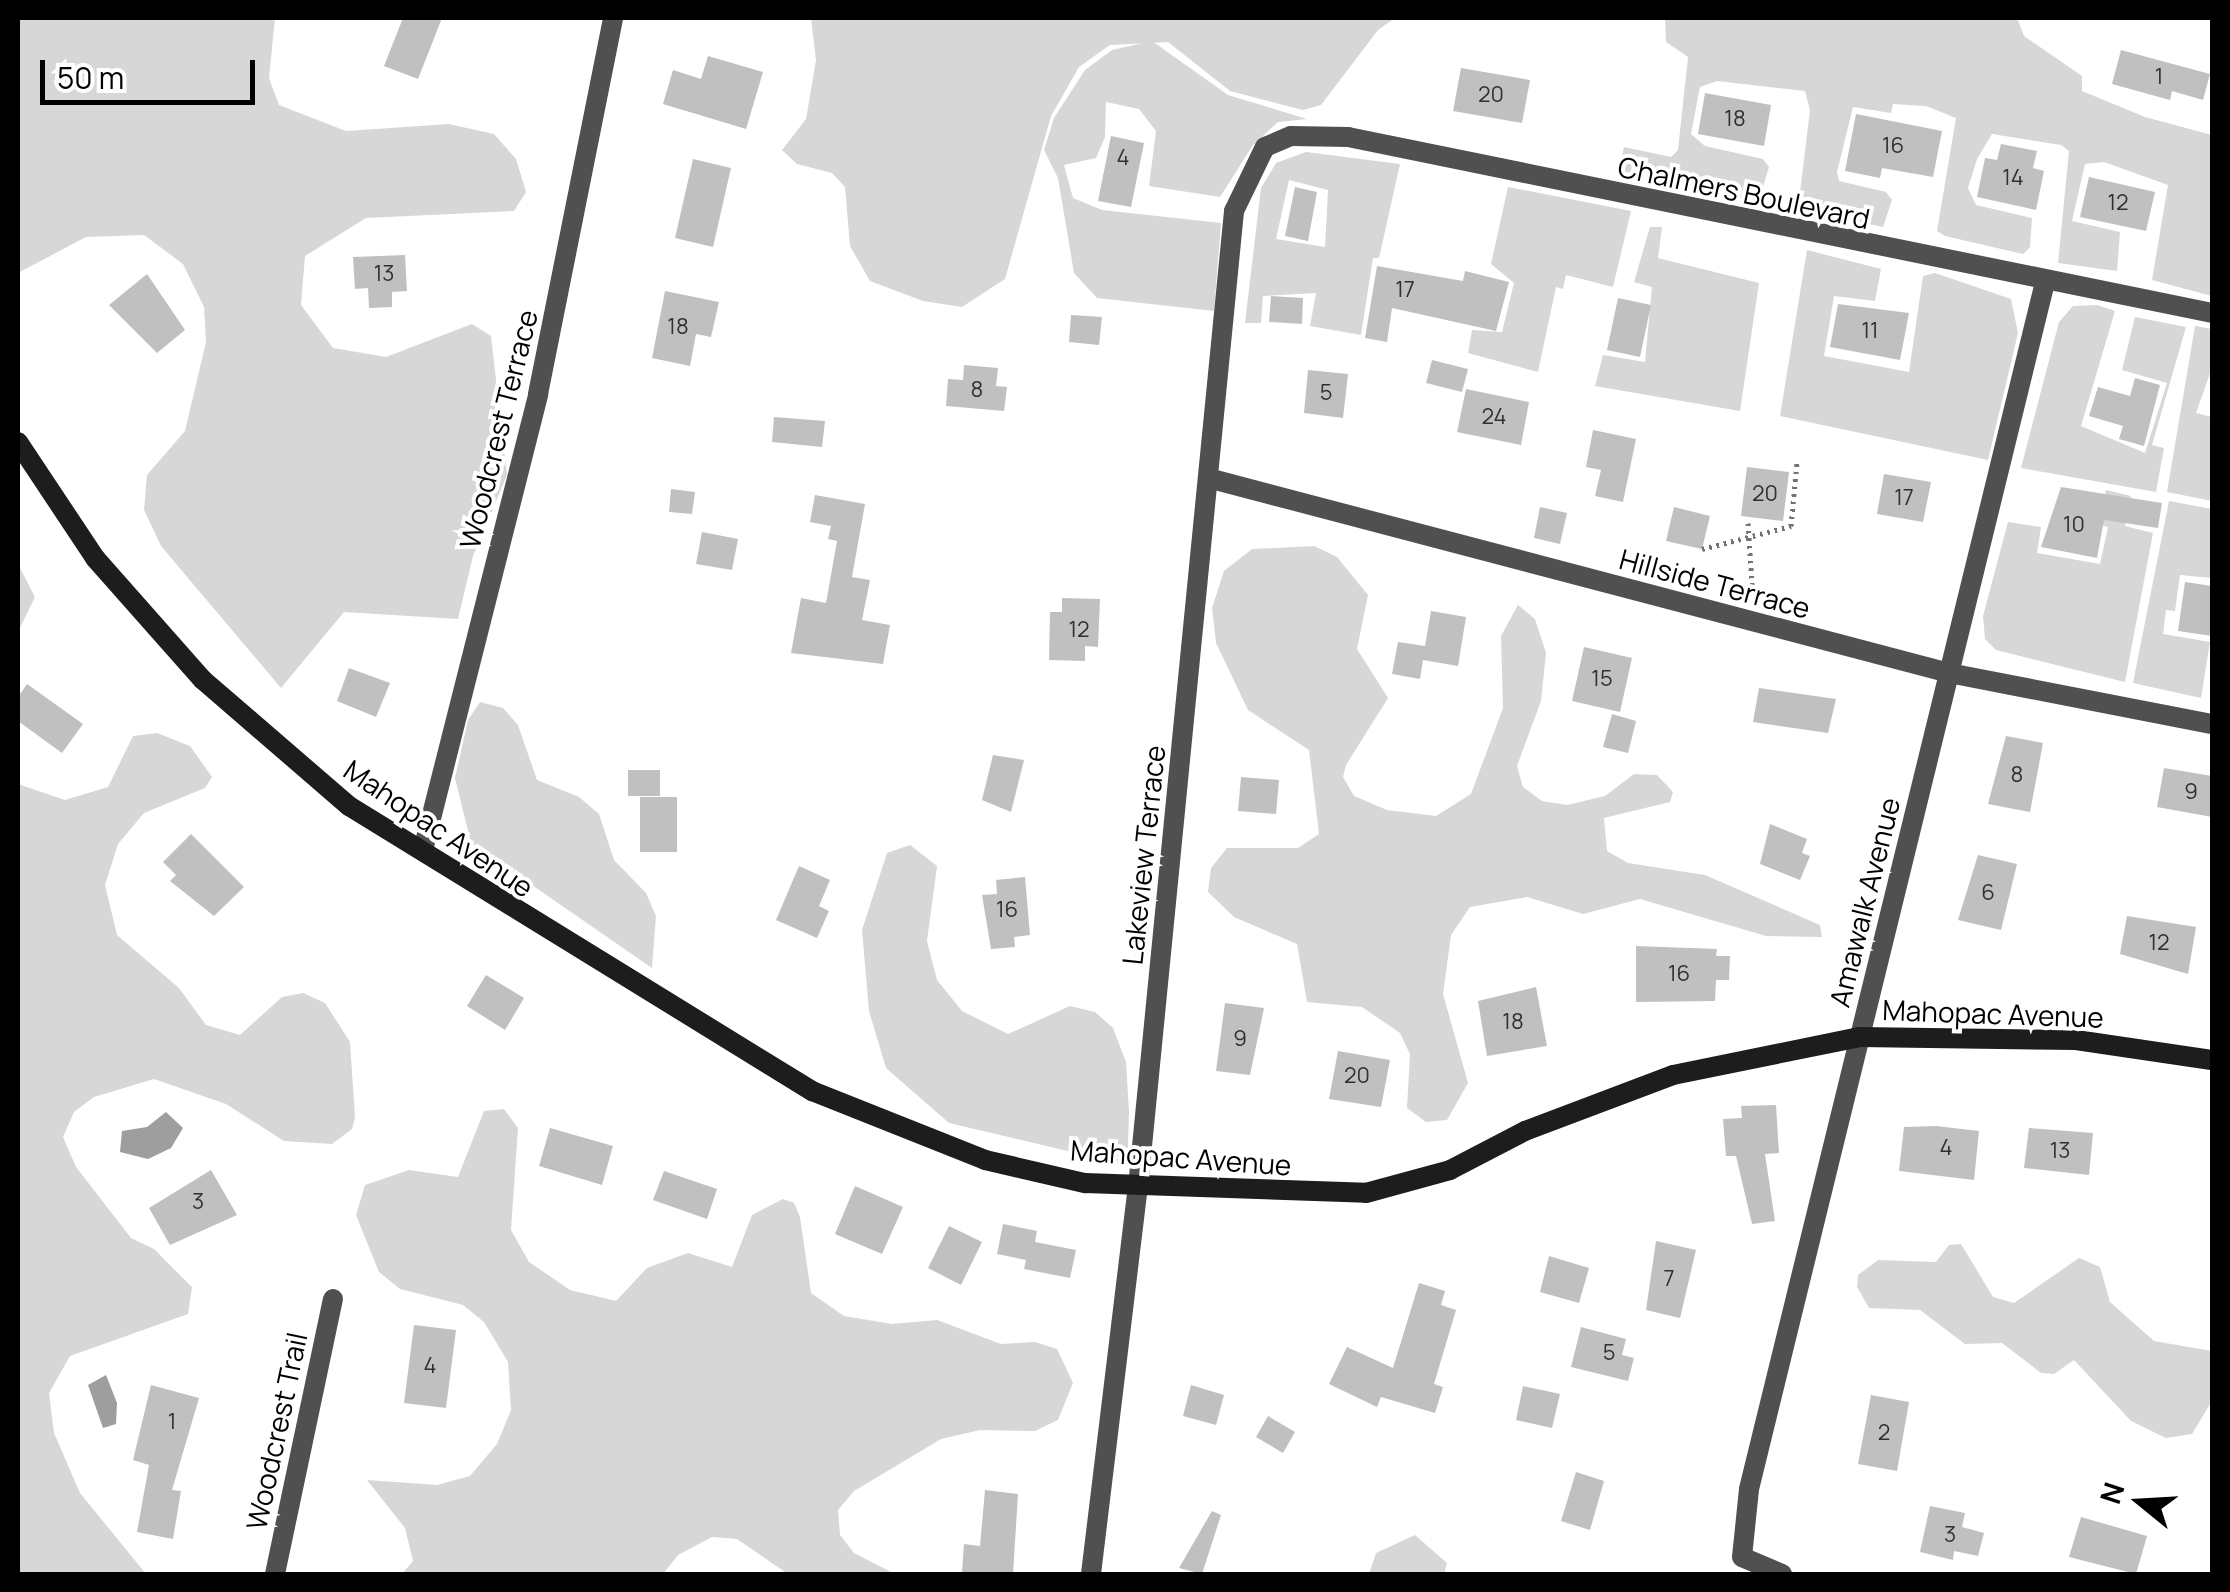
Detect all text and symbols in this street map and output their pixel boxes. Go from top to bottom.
scale bar [45,40,260,102]
text: 50 m [57,57,124,98]
house number: 1 [2155,64,2163,90]
house number: 20 [1478,82,1504,108]
house number: 18 [1724,106,1746,132]
house number: 16 [1882,133,1904,159]
house number: 4 [1117,145,1129,171]
street label: Chalmers Boulevard [1615,149,1873,235]
house number: 14 [2002,165,2024,191]
house number: 12 [2107,190,2129,216]
house number: 13 [374,261,394,287]
house number: 17 [1395,277,1415,303]
street label: Woodcrest Terrace [452,306,544,552]
house number: 18 [667,314,689,340]
house number: 11 [1861,318,1879,344]
house number: 8 [971,377,983,403]
house number: 5 [1320,380,1332,406]
house number: 24 [1481,404,1507,430]
house number: 20 [1752,481,1778,507]
house number: 17 [1894,485,1914,511]
house number: 10 [2063,512,2085,538]
street label: Hillside Terrace [1616,541,1814,625]
house number: 12 [1068,617,1090,643]
house number: 15 [1591,666,1613,692]
street label: Lakeview Terrace [1115,744,1171,966]
street label: Mahopac Avenue [338,752,540,904]
house number: 8 [2011,762,2023,788]
house number: 9 [2184,779,2198,805]
street label: Amawalk Avenue [1822,794,1906,1010]
house number: 6 [1981,880,1995,906]
house number: 16 [996,897,1018,923]
house number: 12 [2148,930,2170,956]
house number: 16 [1668,961,1690,987]
street label: Mahopac Avenue [1882,992,2104,1034]
house number: 18 [1502,1009,1524,1035]
house number: 9 [1233,1026,1247,1052]
house number: 20 [1344,1063,1370,1089]
street label: Mahopac Avenue [1069,1133,1293,1181]
house number: 4 [1940,1135,1952,1161]
house number: 13 [2050,1138,2070,1164]
house number: 3 [192,1189,204,1215]
house number: 7 [1663,1266,1675,1292]
street label: Woodcrest Trail [239,1329,313,1533]
house number: 5 [1603,1340,1615,1366]
house number: 4 [424,1353,436,1379]
house number: 1 [168,1409,176,1435]
house number: 2 [1878,1420,1890,1446]
north arrow [2090,1452,2190,1552]
text: N [2090,1477,2133,1508]
house number: 3 [1944,1522,1956,1548]

